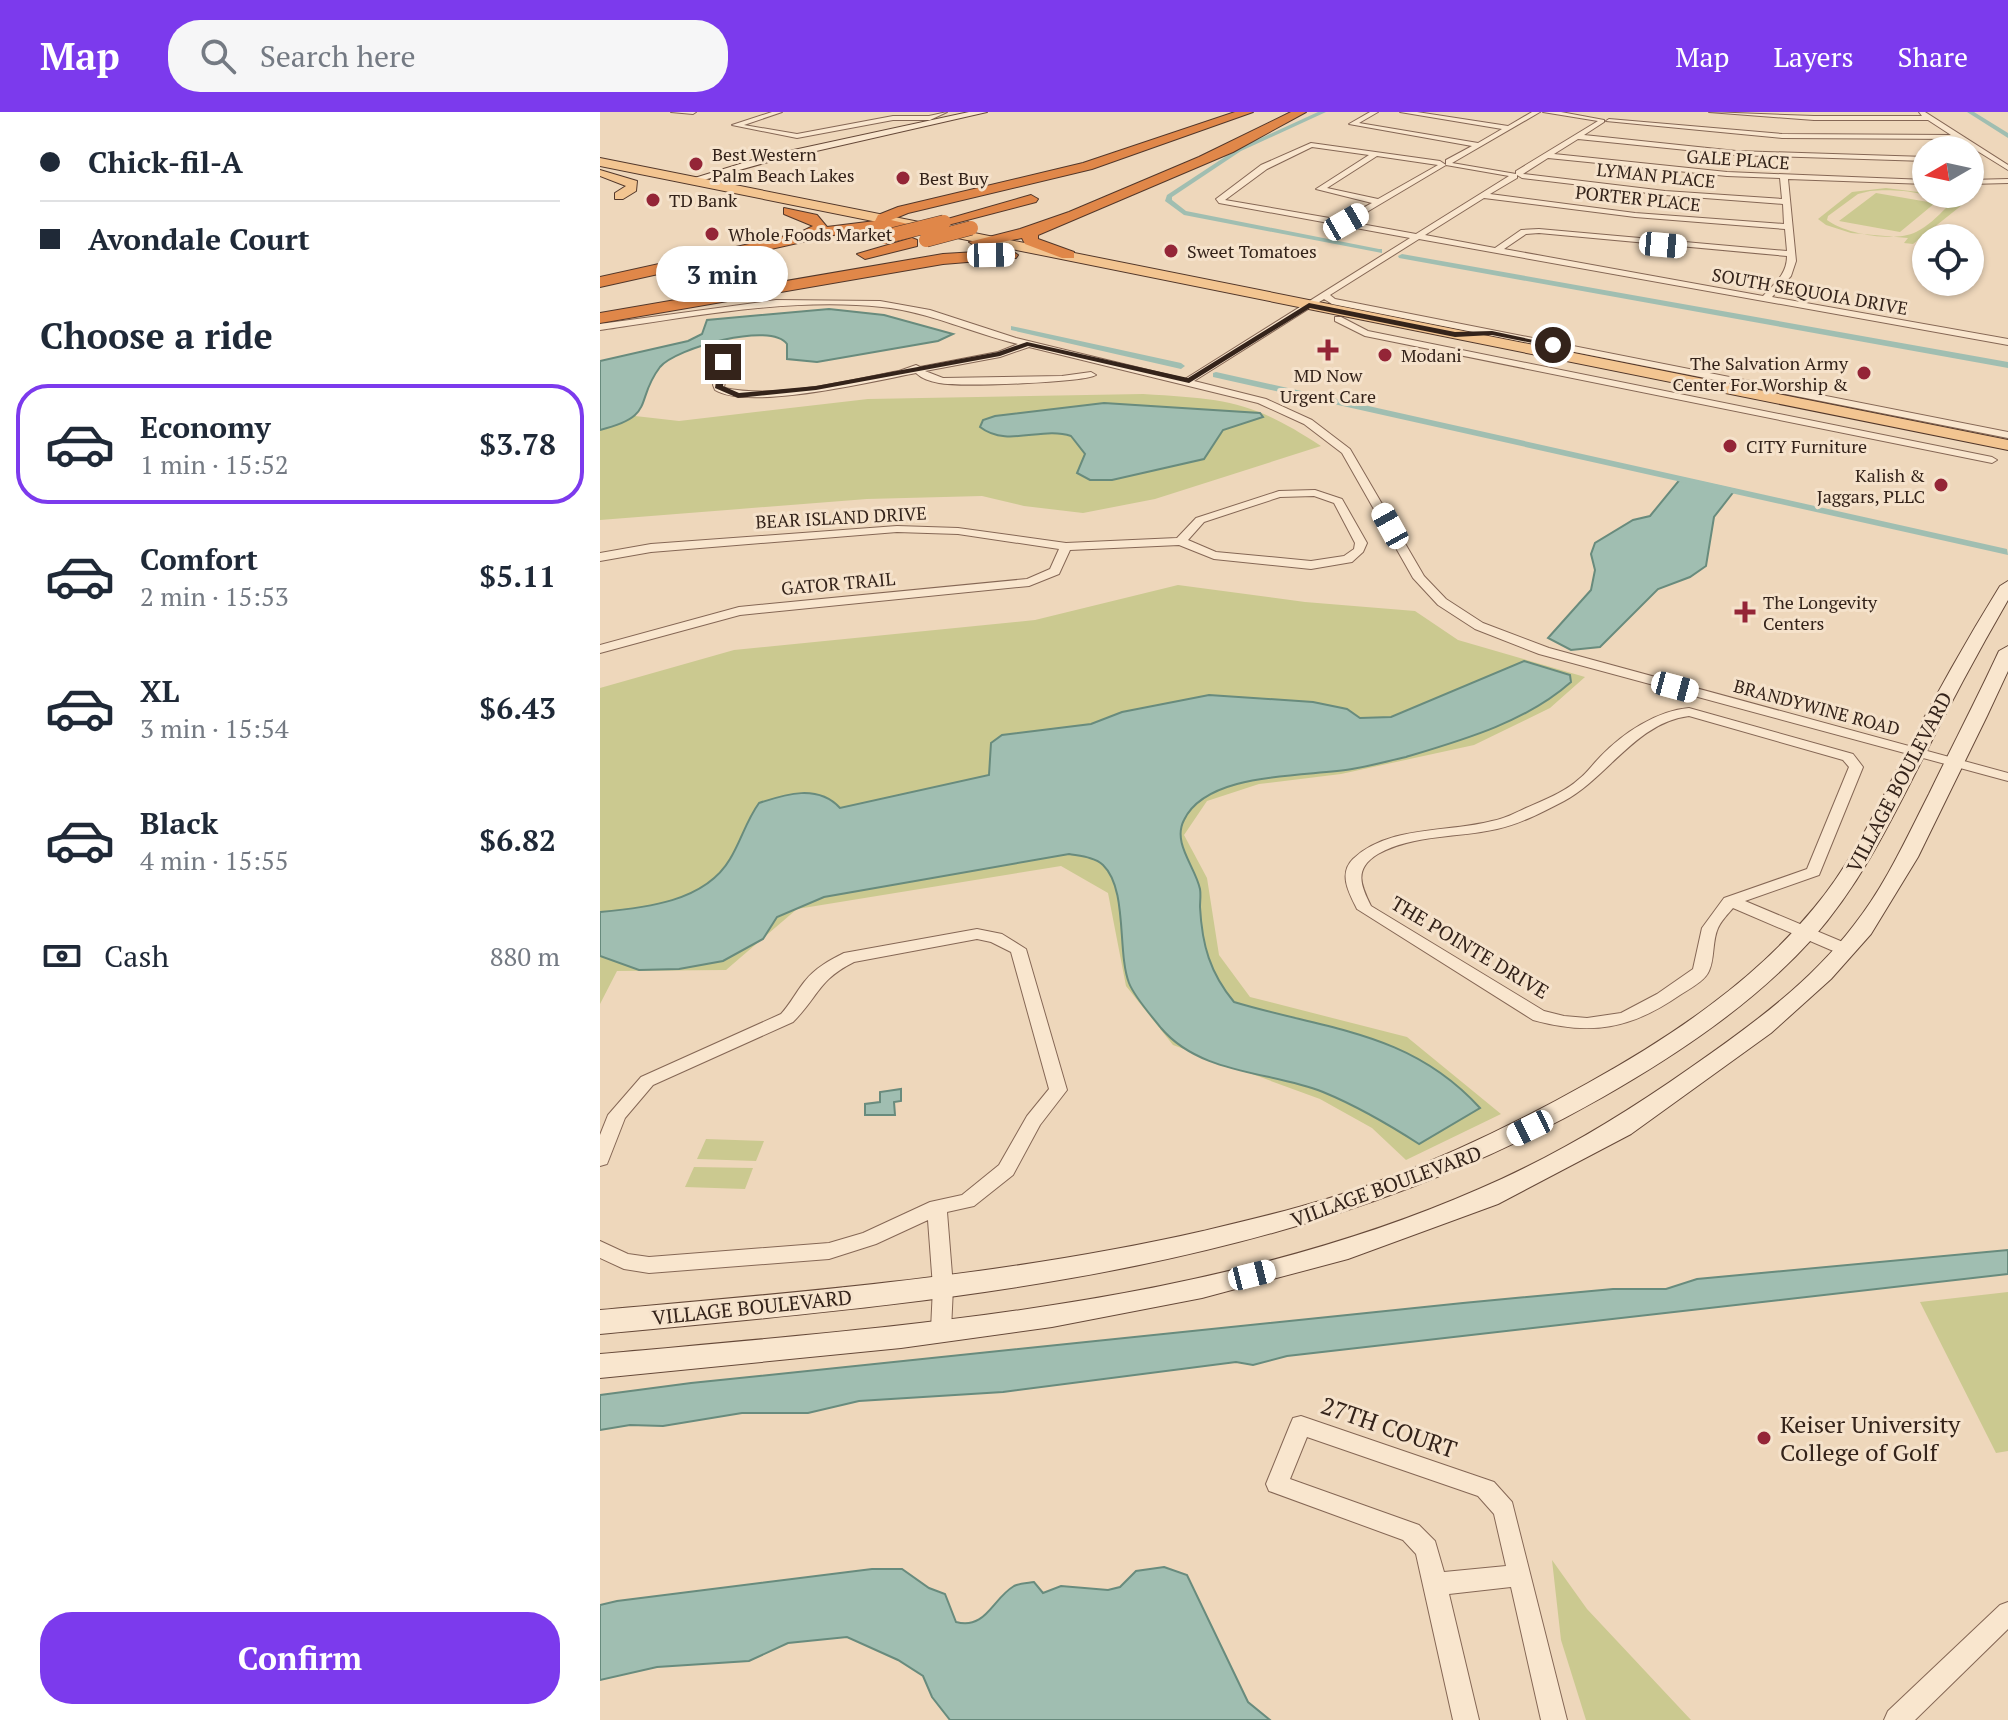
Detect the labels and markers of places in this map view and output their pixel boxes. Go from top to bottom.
place label: Best Western Palm Beach Lakes [712,142,855,187]
marker: Best Western Palm Beach Lakes [687,155,705,173]
place label: Best Buy [919,166,989,190]
marker: Best Buy [894,169,912,187]
place label: TD Bank [669,188,738,212]
marker: TD Bank [644,191,662,209]
place label: Whole Foods Market [728,222,893,246]
marker: Whole Foods Market [703,225,721,243]
place label: Sweet Tomatoes [1187,239,1317,263]
marker: Sweet Tomatoes [1162,242,1180,260]
marker: MD Now Urgent Care [1317,339,1339,361]
place label: Modani [1401,343,1462,367]
marker: Modani [1376,346,1394,364]
place label: The Salvation Army Center For Worship & [1673,351,1849,396]
place label: MD Now Urgent Care [1280,363,1376,408]
marker: The Salvation Army Center For Worship & [1855,364,1873,382]
place label: CITY Furniture [1746,434,1867,458]
marker: CITY Furniture [1721,437,1739,455]
place label: Kalish & Jaggars, PLLC [1817,463,1925,508]
marker: Kalish & Jaggars, PLLC [1932,476,1950,494]
place label: The Longevity Centers [1763,590,1878,635]
marker: The Longevity Centers [1734,601,1756,623]
place label: Keiser University College of Golf [1780,1408,1961,1468]
marker: Keiser University College of Golf [1755,1429,1773,1447]

